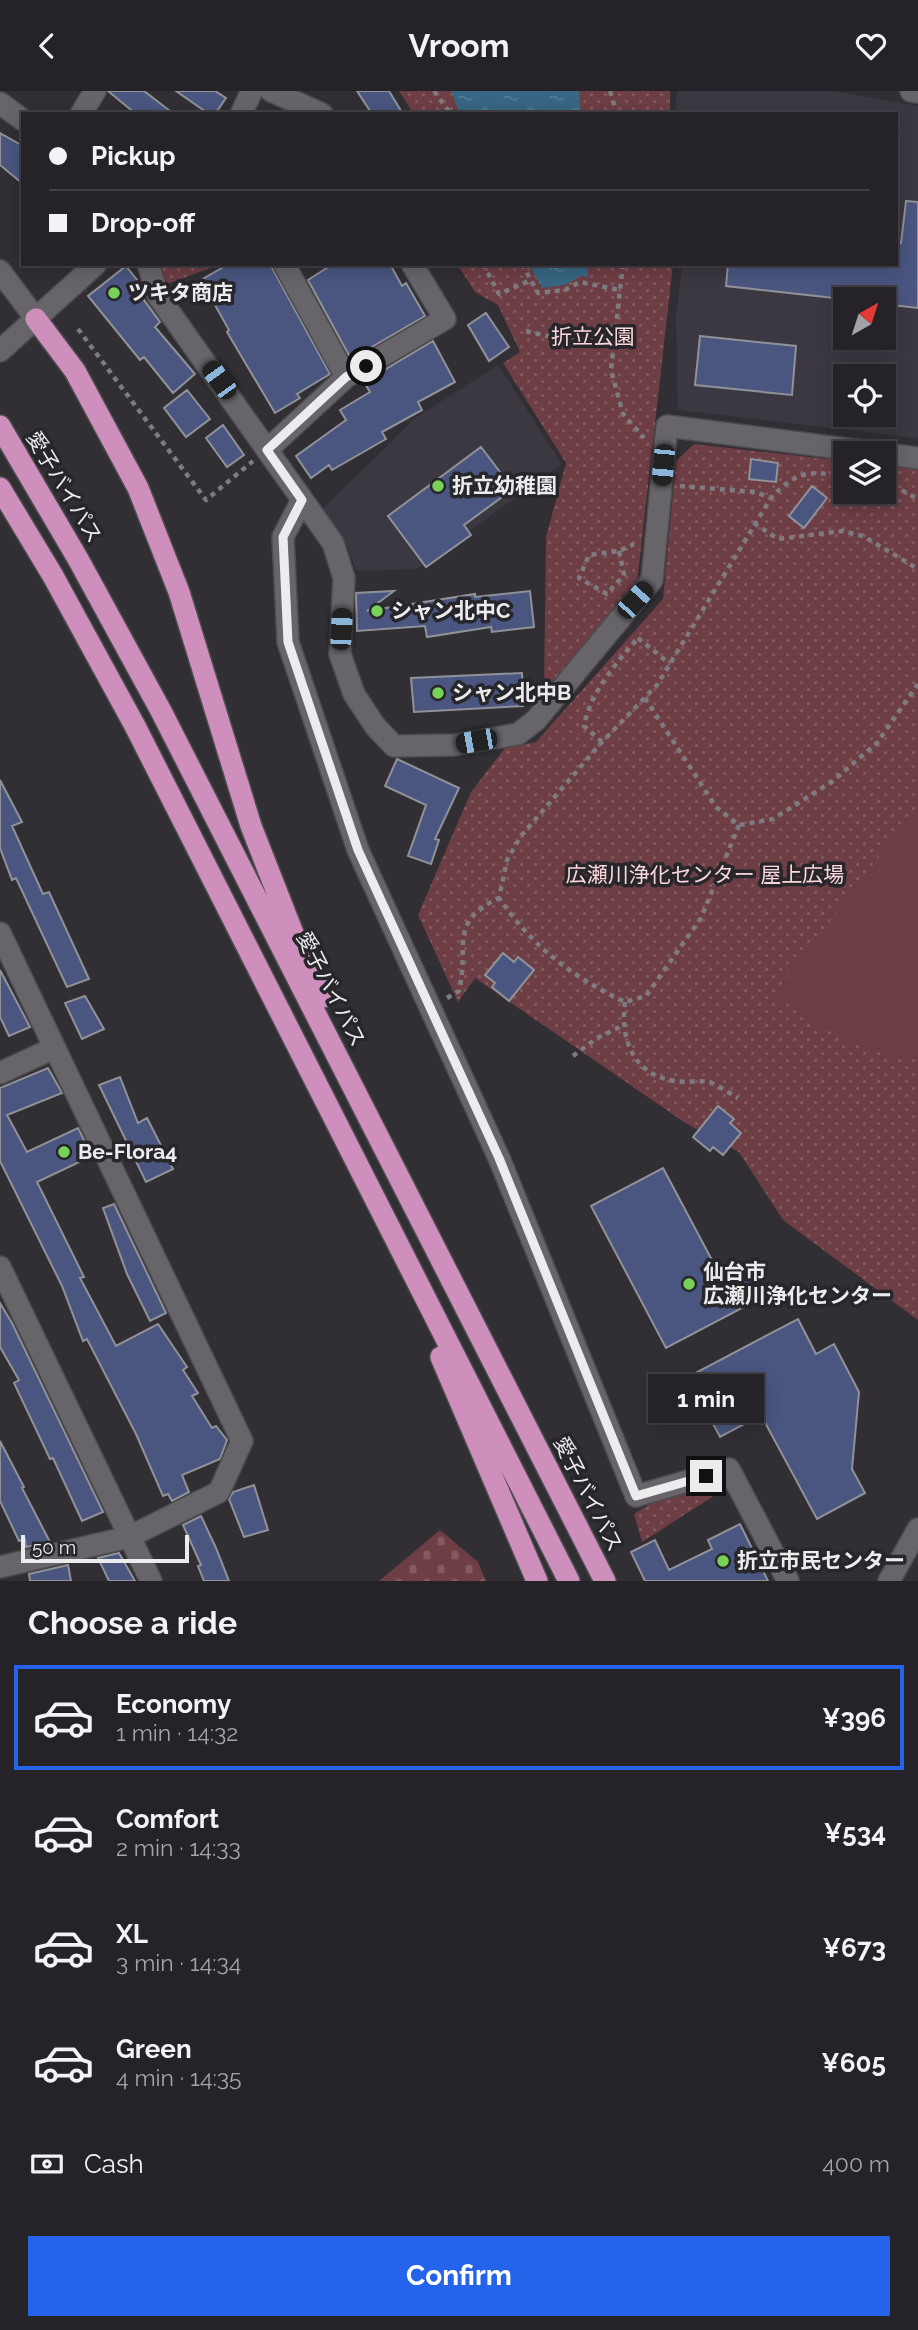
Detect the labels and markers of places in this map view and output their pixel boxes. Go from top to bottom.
place label: ツキタ商店 [128,280,233,305]
marker: ツキタ商店 [106,285,122,301]
place label: 折立幼稚園 [452,473,557,498]
marker: 折立幼稚園 [430,478,446,494]
place label: シャン北中C [391,598,510,623]
marker: シャン北中C [369,603,385,619]
place label: シャン北中B [452,680,571,705]
marker: シャン北中B [430,685,446,701]
place label: Be-Flora4 [78,1139,177,1164]
marker: Be-Flora4 [56,1144,72,1160]
place label: 仙台市 広瀬川浄化センター [703,1259,892,1308]
marker: 仙台市 広瀬川浄化センター [681,1276,697,1292]
place label: 折立市民センター [737,1548,905,1573]
marker: 折立市民センター [715,1553,731,1569]

